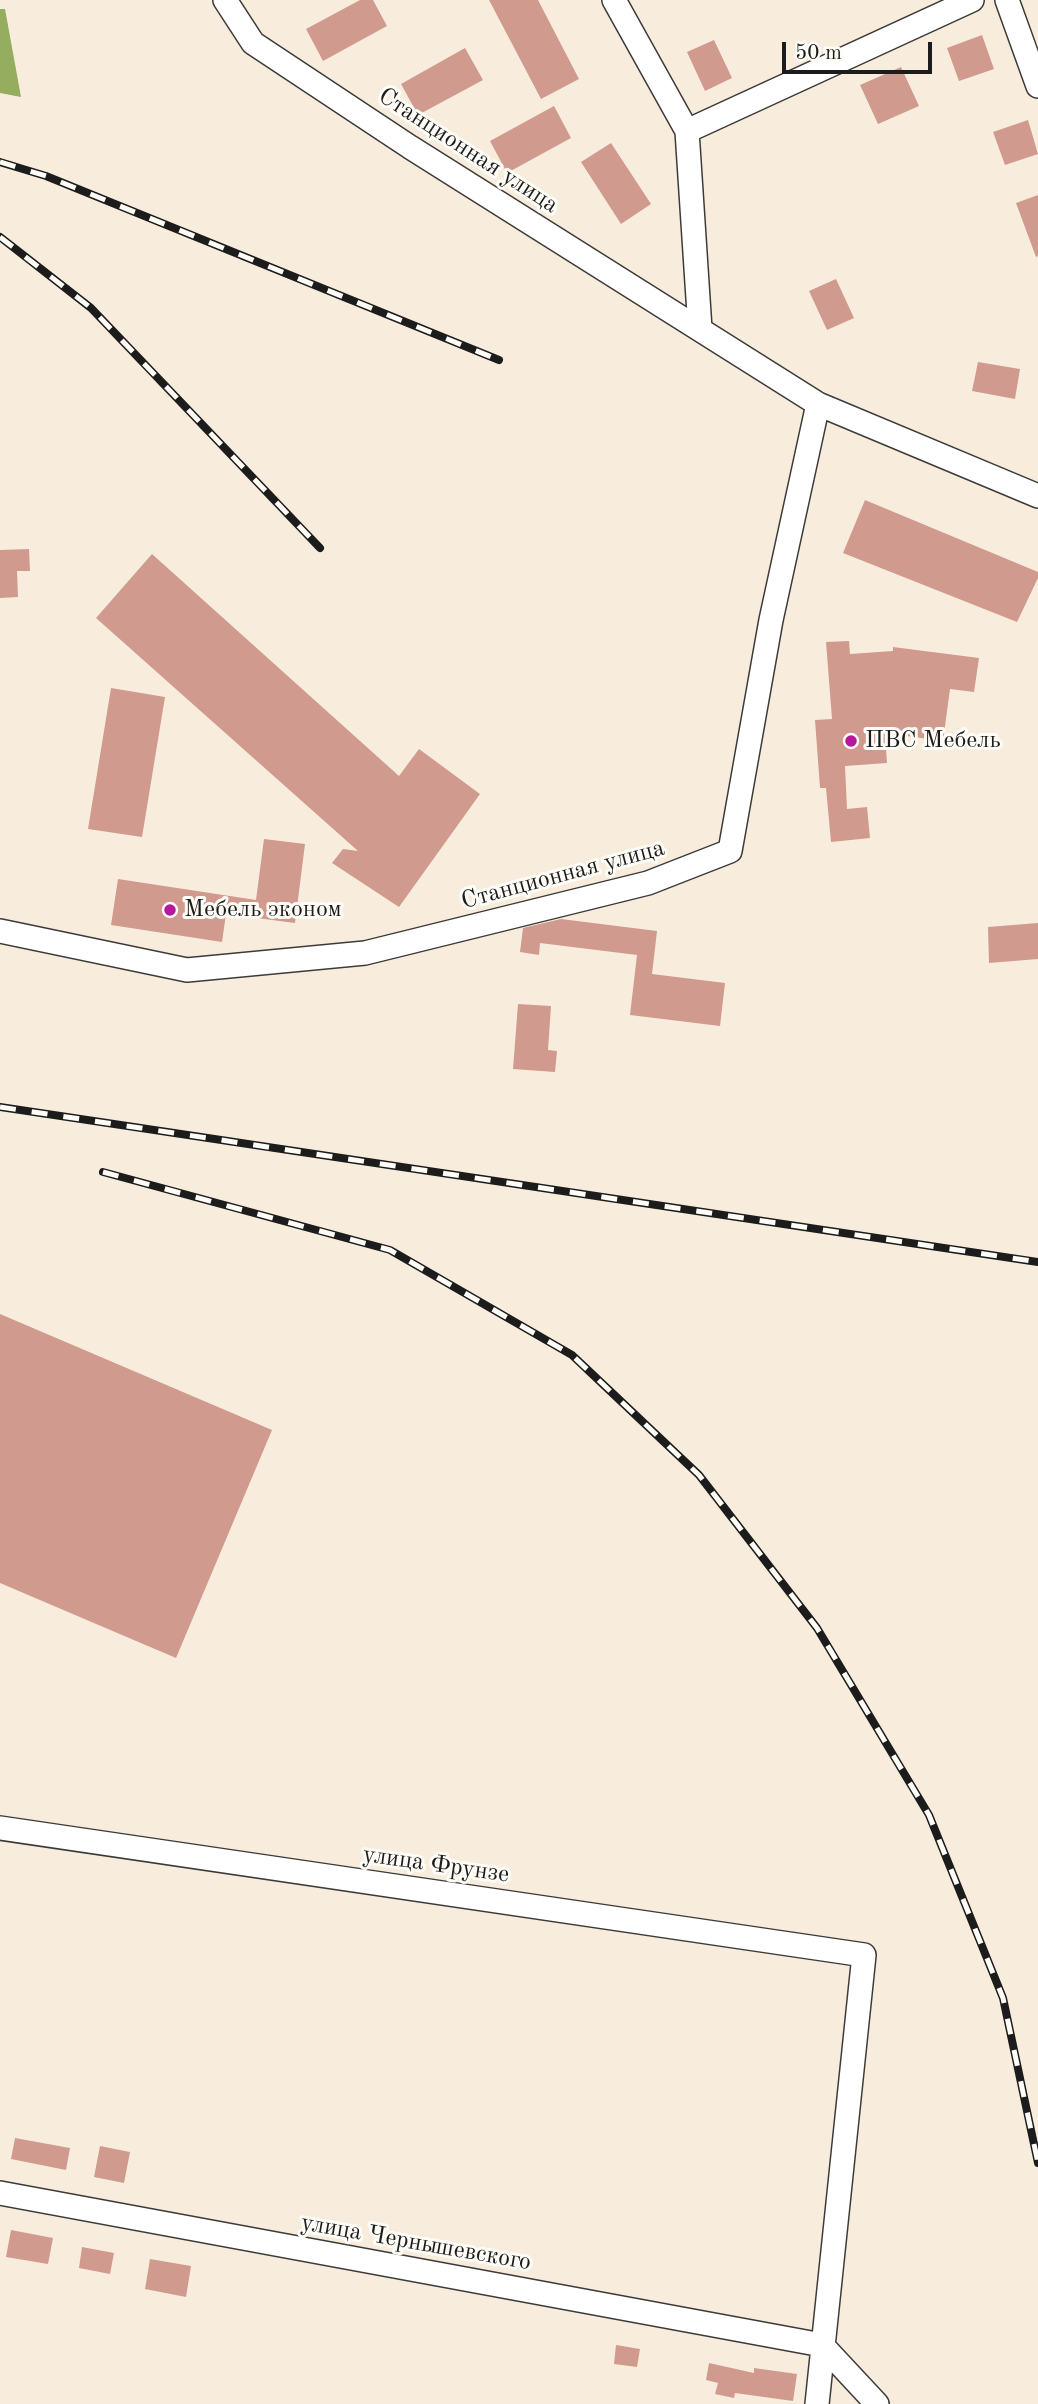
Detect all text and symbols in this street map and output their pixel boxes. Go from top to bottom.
scale bar [786,28,936,72]
text: 50 m [795,43,842,64]
street label: Станционная улица [372,82,564,220]
place label: ПВС Мебель [865,727,1001,755]
marker: ПВС Мебель [843,733,859,749]
street label: Станционная улица [458,834,668,916]
place label: Мебель эконом [184,896,342,924]
marker: Мебель эконом [162,902,178,918]
street label: улица Фрунзе [361,1840,511,1890]
street label: улица Чернышевского [299,2209,533,2277]

